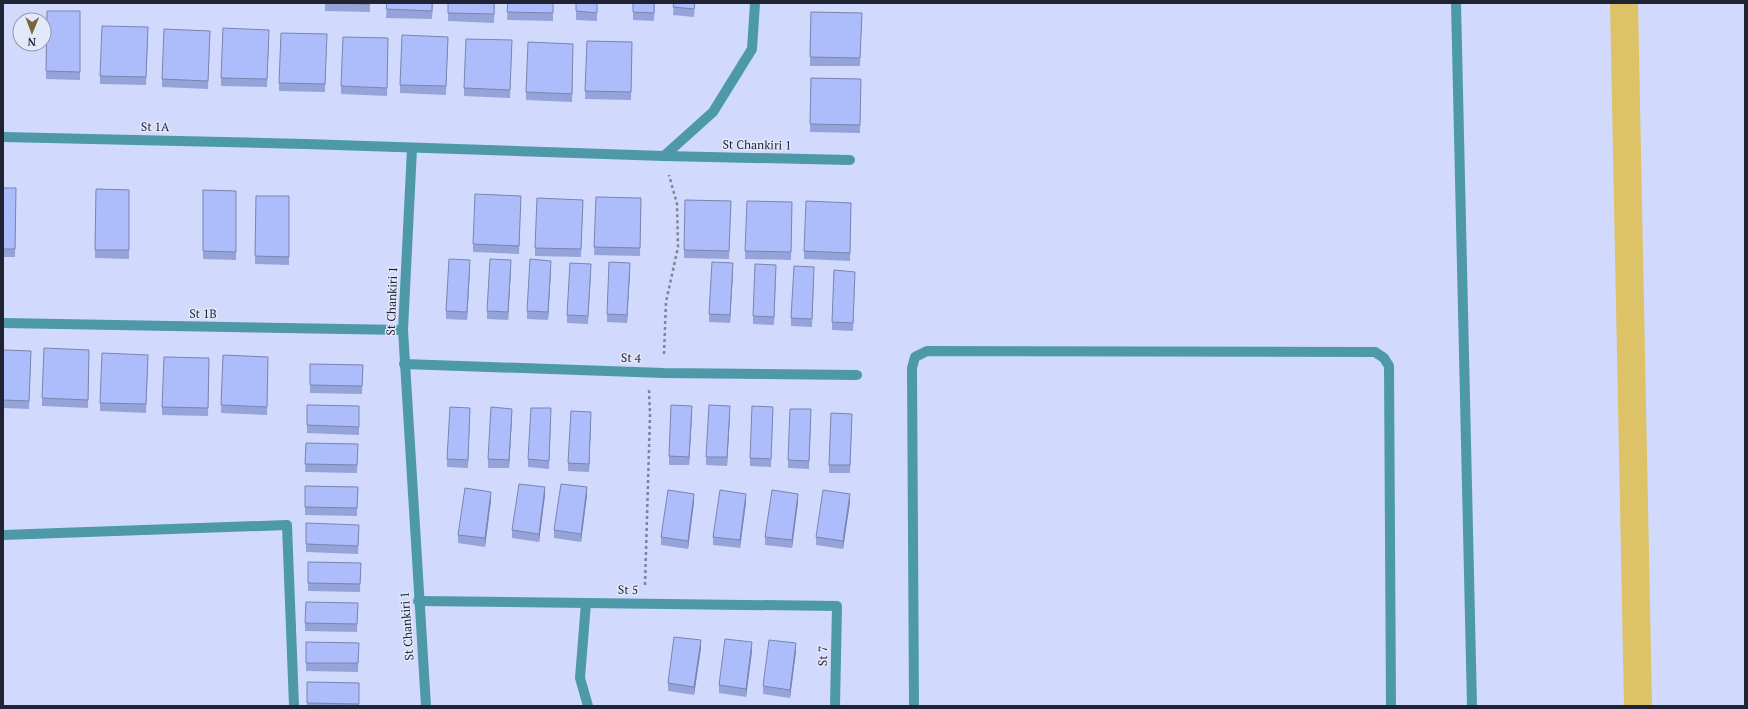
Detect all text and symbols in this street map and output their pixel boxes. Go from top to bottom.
north arrow [12,12,52,52]
text: N [27,35,36,49]
street label: St 1A [141,119,170,134]
street label: St Chankiri 1 [722,136,792,153]
street label: St Chankiri 1 [383,266,400,336]
street label: St 1B [189,306,217,321]
street label: St 4 [621,350,642,365]
street label: St 5 [618,582,638,597]
street label: St Chankiri 1 [397,591,416,661]
street label: St 7 [815,646,830,666]

